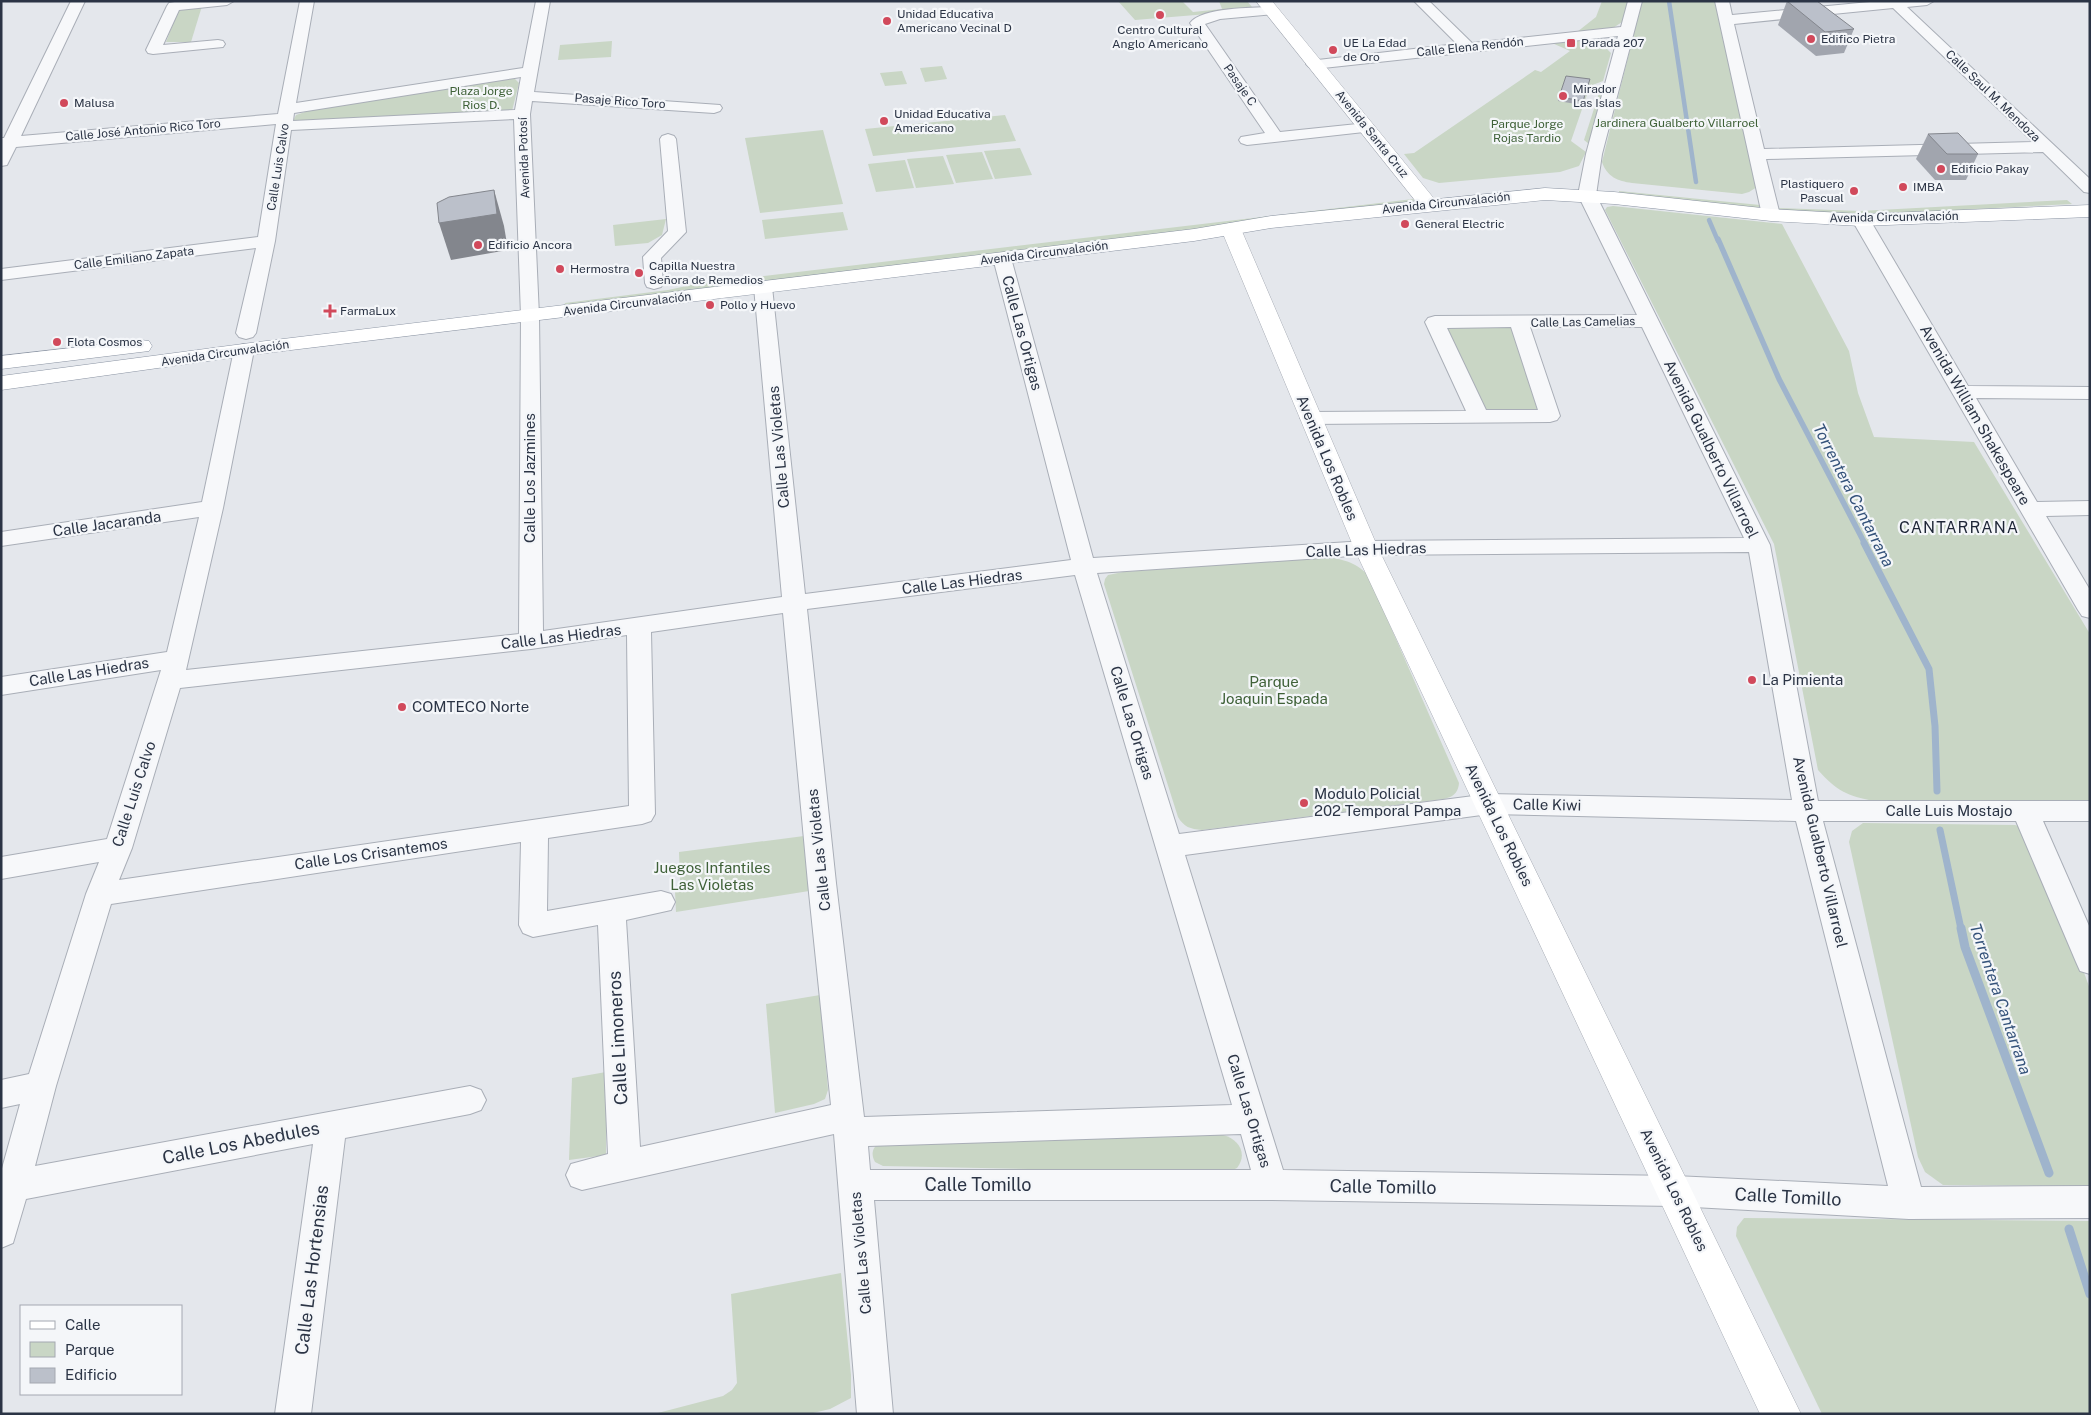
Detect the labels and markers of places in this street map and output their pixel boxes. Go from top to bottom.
place label: Unidad Educativa Americano Vecinal D [897,7,1012,35]
marker: Centro Cultural Anglo Americano [1154,9,1166,21]
marker: Unidad Educativa Americano Vecinal D [881,15,893,27]
place label: Centro Cultural Anglo Americano [1112,23,1208,51]
place label: Edifico Pietra [1821,32,1895,46]
marker: Edifico Pietra [1805,33,1817,45]
place label: UE La Edad de Oro [1343,36,1406,64]
place label: Parada 207 [1581,36,1644,50]
marker: Parada 207 [1565,37,1577,49]
marker: UE La Edad de Oro [1327,44,1339,56]
place label: Mirador Las Islas [1573,82,1621,110]
marker: Mirador Las Islas [1557,90,1569,102]
place label: Malusa [74,96,114,110]
marker: Malusa [58,97,70,109]
place label: Unidad Educativa Americano [894,107,991,135]
marker: Unidad Educativa Americano [878,115,890,127]
place label: Edificio Pakay [1951,162,2030,176]
marker: Edificio Pakay [1935,163,1947,175]
place label: Plastiquero Pascual [1780,177,1844,205]
place label: IMBA [1913,180,1944,194]
marker: IMBA [1897,181,1909,193]
marker: Plastiquero Pascual [1848,185,1860,197]
place label: General Electric [1415,217,1505,231]
marker: General Electric [1399,218,1411,230]
place label: Edificio Ancora [488,238,572,252]
marker: Edificio Ancora [472,239,484,251]
place label: Capilla Nuestra Señora de Remedios [649,259,763,287]
place label: Hermostra [570,262,629,276]
marker: Hermostra [554,263,566,275]
marker: Capilla Nuestra Señora de Remedios [633,267,645,279]
place label: Pollo y Huevo [720,298,796,312]
marker: Pollo y Huevo [704,299,716,311]
place label: FarmaLux [340,304,396,318]
marker: FarmaLux [324,305,336,317]
place label: Flota Cosmos [67,335,142,349]
marker: Flota Cosmos [51,336,63,348]
place label: La Pimienta [1762,671,1843,688]
marker: La Pimienta [1746,674,1758,686]
place label: COMTECO Norte [412,698,529,715]
marker: COMTECO Norte [396,701,408,713]
place label: Modulo Policial 202 Temporal Pampa [1314,785,1461,819]
marker: Modulo Policial 202 Temporal Pampa [1298,797,1310,809]

